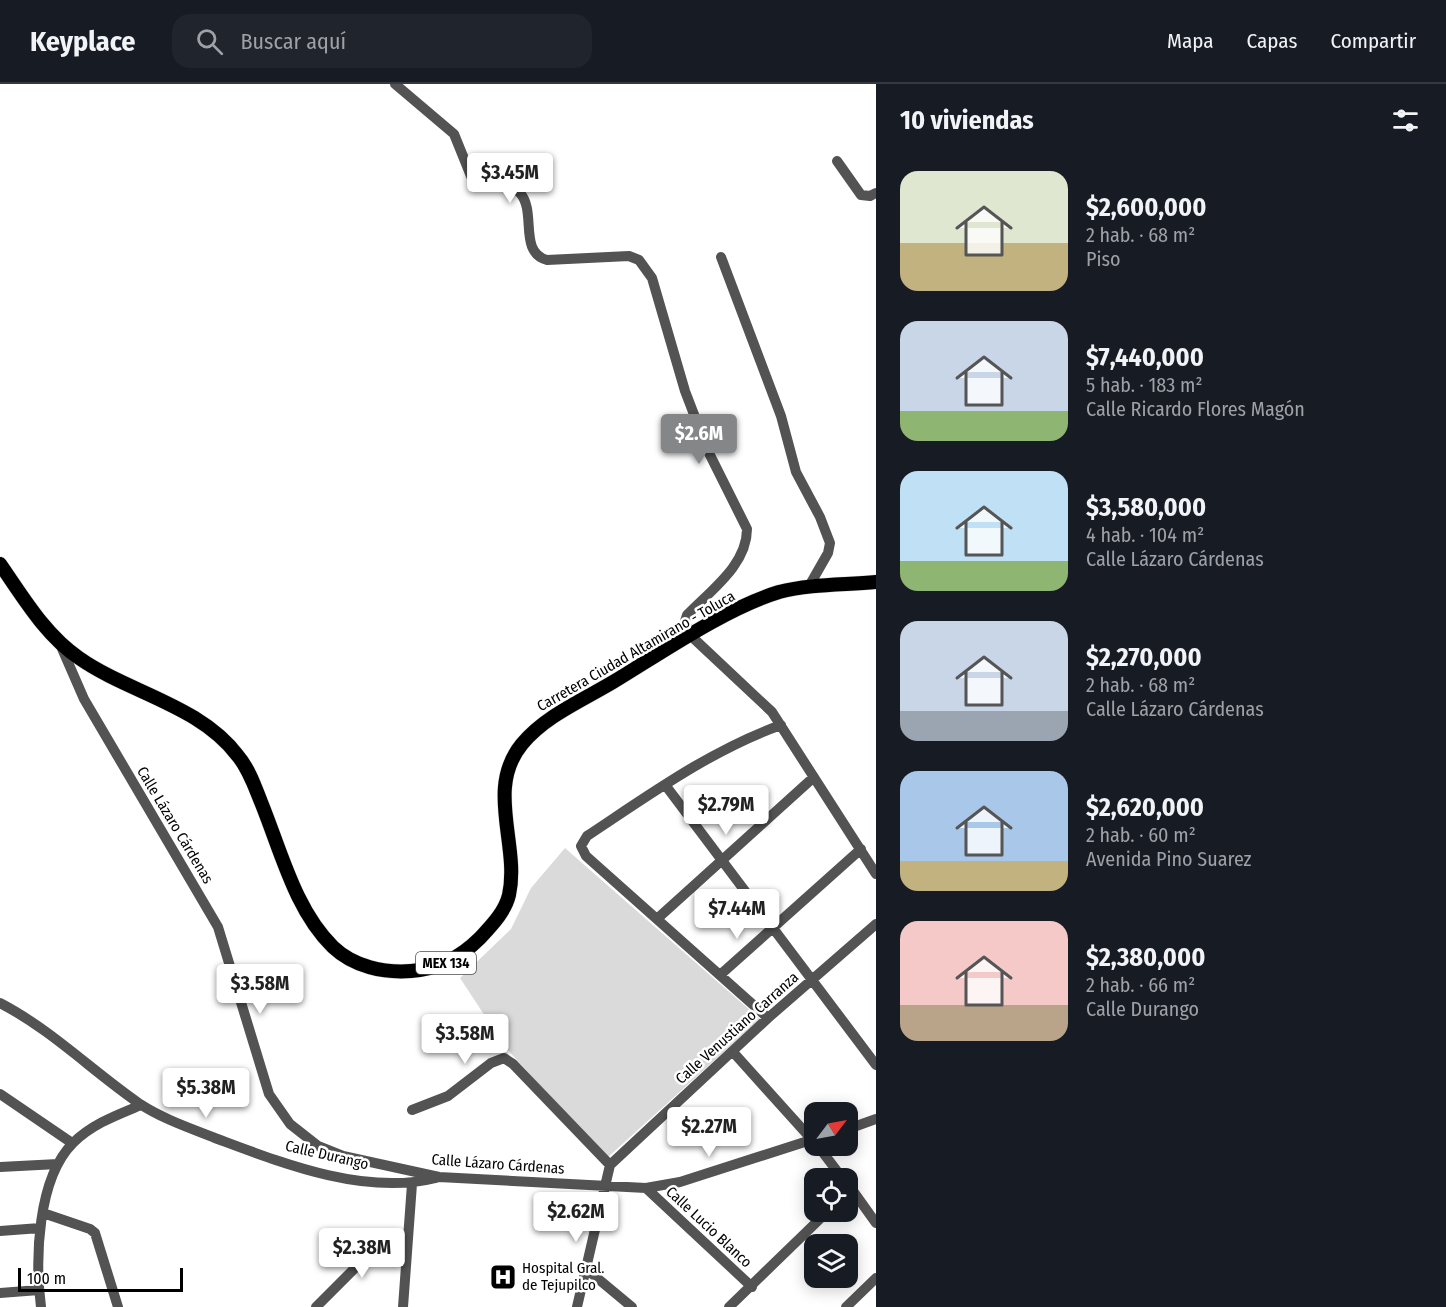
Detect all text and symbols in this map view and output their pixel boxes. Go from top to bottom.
search box [172,14,592,68]
text: Keyplace [30,25,136,58]
icon: search [193,25,226,58]
text: Buscar aquí [241,28,346,55]
text: Mapa [1167,28,1214,54]
text: Capas [1247,28,1297,54]
text: Compartir [1330,28,1416,54]
icon: filters [1389,104,1422,137]
text: 10 viviendas [900,105,1034,136]
pin: $3.45M [461,153,559,204]
text: $3.45M [481,160,539,184]
text: $2,600,000 [1086,192,1206,223]
icon: home [948,195,1020,267]
text: 2 hab. · 68 m² [1086,223,1195,247]
text: Piso [1086,247,1121,271]
text: $7,440,000 [1086,342,1204,373]
icon: home [948,345,1020,417]
text: 5 hab. · 183 m² [1086,373,1203,397]
text: Calle Ricardo Flores Magón [1086,397,1305,421]
pin: $2.6M [657,414,741,465]
text: $2.6M [675,421,723,445]
text: $3,580,000 [1086,492,1206,523]
icon: home [948,495,1020,567]
text: 4 hab. · 104 m² [1086,523,1204,547]
text: Calle Lázaro Cárdenas [1086,547,1264,571]
street label: Carretera Ciudad Altamirano - Toluca [534,587,738,715]
text: $2,270,000 [1086,642,1202,673]
icon: home [948,645,1020,717]
text: 2 hab. · 68 m² [1086,673,1195,697]
text: Calle Lázaro Cárdenas [1086,697,1264,721]
street label: Calle Lázaro Cárdenas [133,763,217,887]
pin: $2.79M [677,785,775,836]
text: $2.79M [698,792,754,816]
text: $2,620,000 [1086,792,1204,823]
icon: home [948,795,1020,867]
text: 2 hab. · 60 m² [1086,823,1196,847]
text: Avenida Pino Suarez [1086,847,1252,871]
pin: $7.44M [688,889,786,940]
text: $7.44M [708,896,766,920]
text: $2,380,000 [1086,942,1205,973]
icon: home [948,945,1020,1017]
road number: MEX 134 [416,952,476,974]
pin: $3.58M [211,964,309,1015]
street label: Calle Venustiano Carranza [672,968,802,1088]
text: $3.58M [231,971,289,995]
text: 2 hab. · 66 m² [1086,973,1195,997]
text: Calle Durango [1086,997,1199,1021]
pin: $3.58M [416,1014,514,1065]
text: $3.58M [436,1021,494,1045]
pin: $5.38M [157,1068,255,1119]
text: $5.38M [176,1075,236,1099]
north arrow [804,1102,858,1156]
map controls [804,1102,858,1288]
pin: $2.27M [660,1107,758,1158]
text: $2.27M [681,1114,737,1138]
street label: Calle Durango [284,1137,370,1173]
street label: Calle Lázaro Cárdenas [431,1150,565,1178]
button: locate [804,1168,858,1222]
street label: Calle Lucio Blanco [662,1183,756,1271]
pin: $2.62M [527,1192,625,1243]
text: $2.62M [547,1199,605,1223]
pin: $2.38M [313,1228,411,1279]
button: layers [804,1234,858,1288]
text: $2.38M [333,1235,391,1259]
place label: Hospital Gral. de Tejupilco [522,1259,604,1294]
hospital icon: Hospital Gral. de Tejupilco [488,1262,518,1292]
scale bar [18,1265,183,1292]
text: 100 m [27,1269,66,1288]

